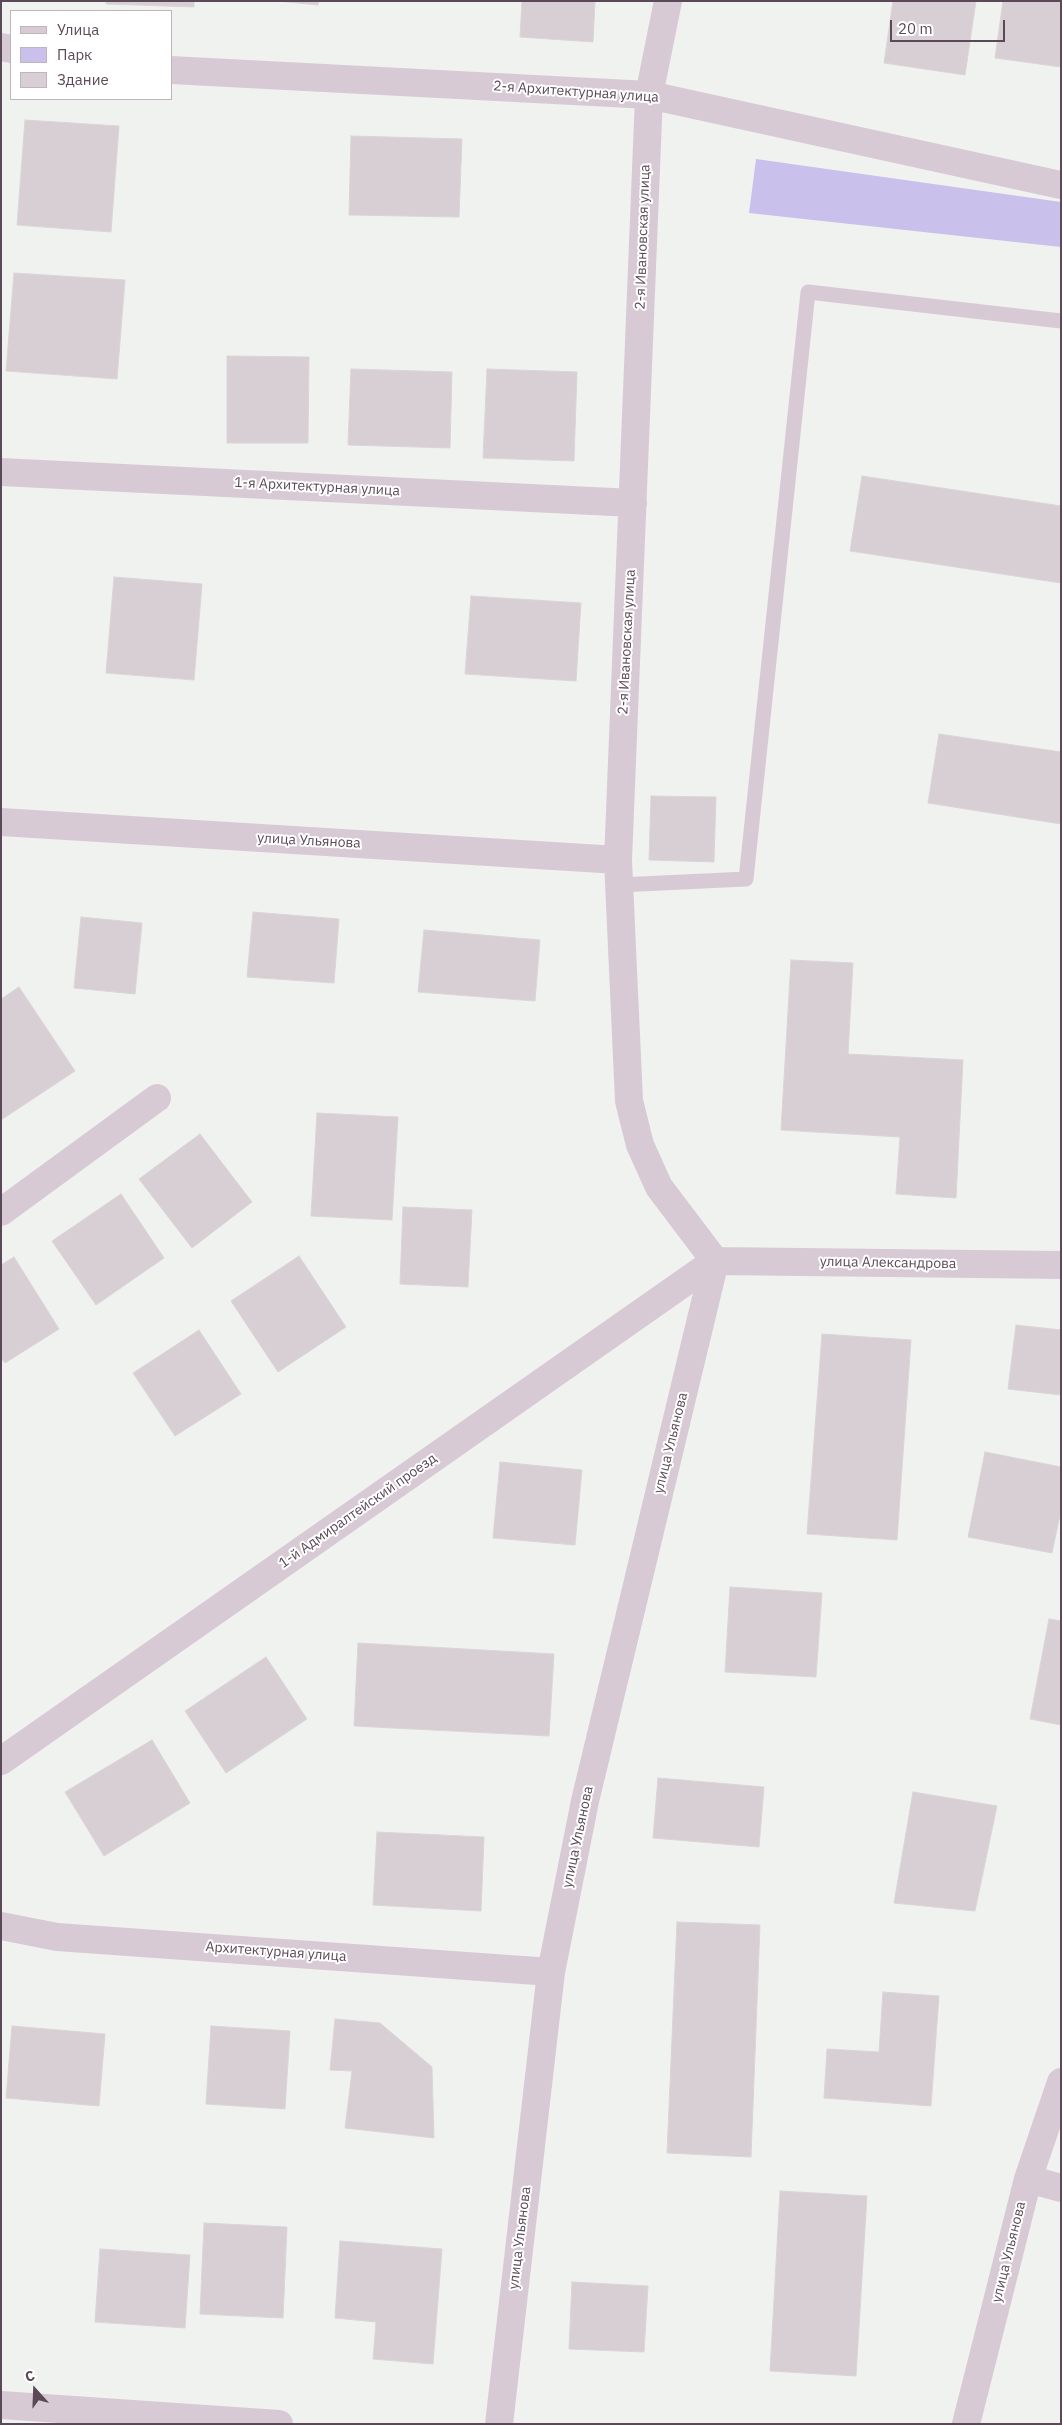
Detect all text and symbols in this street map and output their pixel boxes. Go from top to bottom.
legend [10,10,172,100]
scale bar [892,10,1007,42]
text: 20 m [898,19,933,38]
text: Улица [57,20,99,39]
text: Парк [57,45,92,64]
text: Здание [57,70,109,89]
street label: 2-я Архитектурная улица [493,78,659,106]
street label: 2-я Ивановская улица [632,164,654,310]
street label: 1-я Архитектурная улица [234,474,400,500]
street label: 2-я Ивановская улица [615,569,639,715]
street label: улица Ульянова [257,830,361,852]
street label: улица Александрова [820,1253,956,1273]
street label: улица Ульянова [650,1391,692,1495]
street label: 1-й Адмиралтейский проезд [276,1450,440,1572]
street label: улица Ульянова [559,1785,597,1889]
street label: Архитектурная улица [205,1939,347,1965]
street label: улица Ульянова [505,2186,535,2290]
street label: улица Ульянова [988,2200,1030,2304]
north arrow [10,2365,60,2415]
text: С [23,2366,37,2386]

